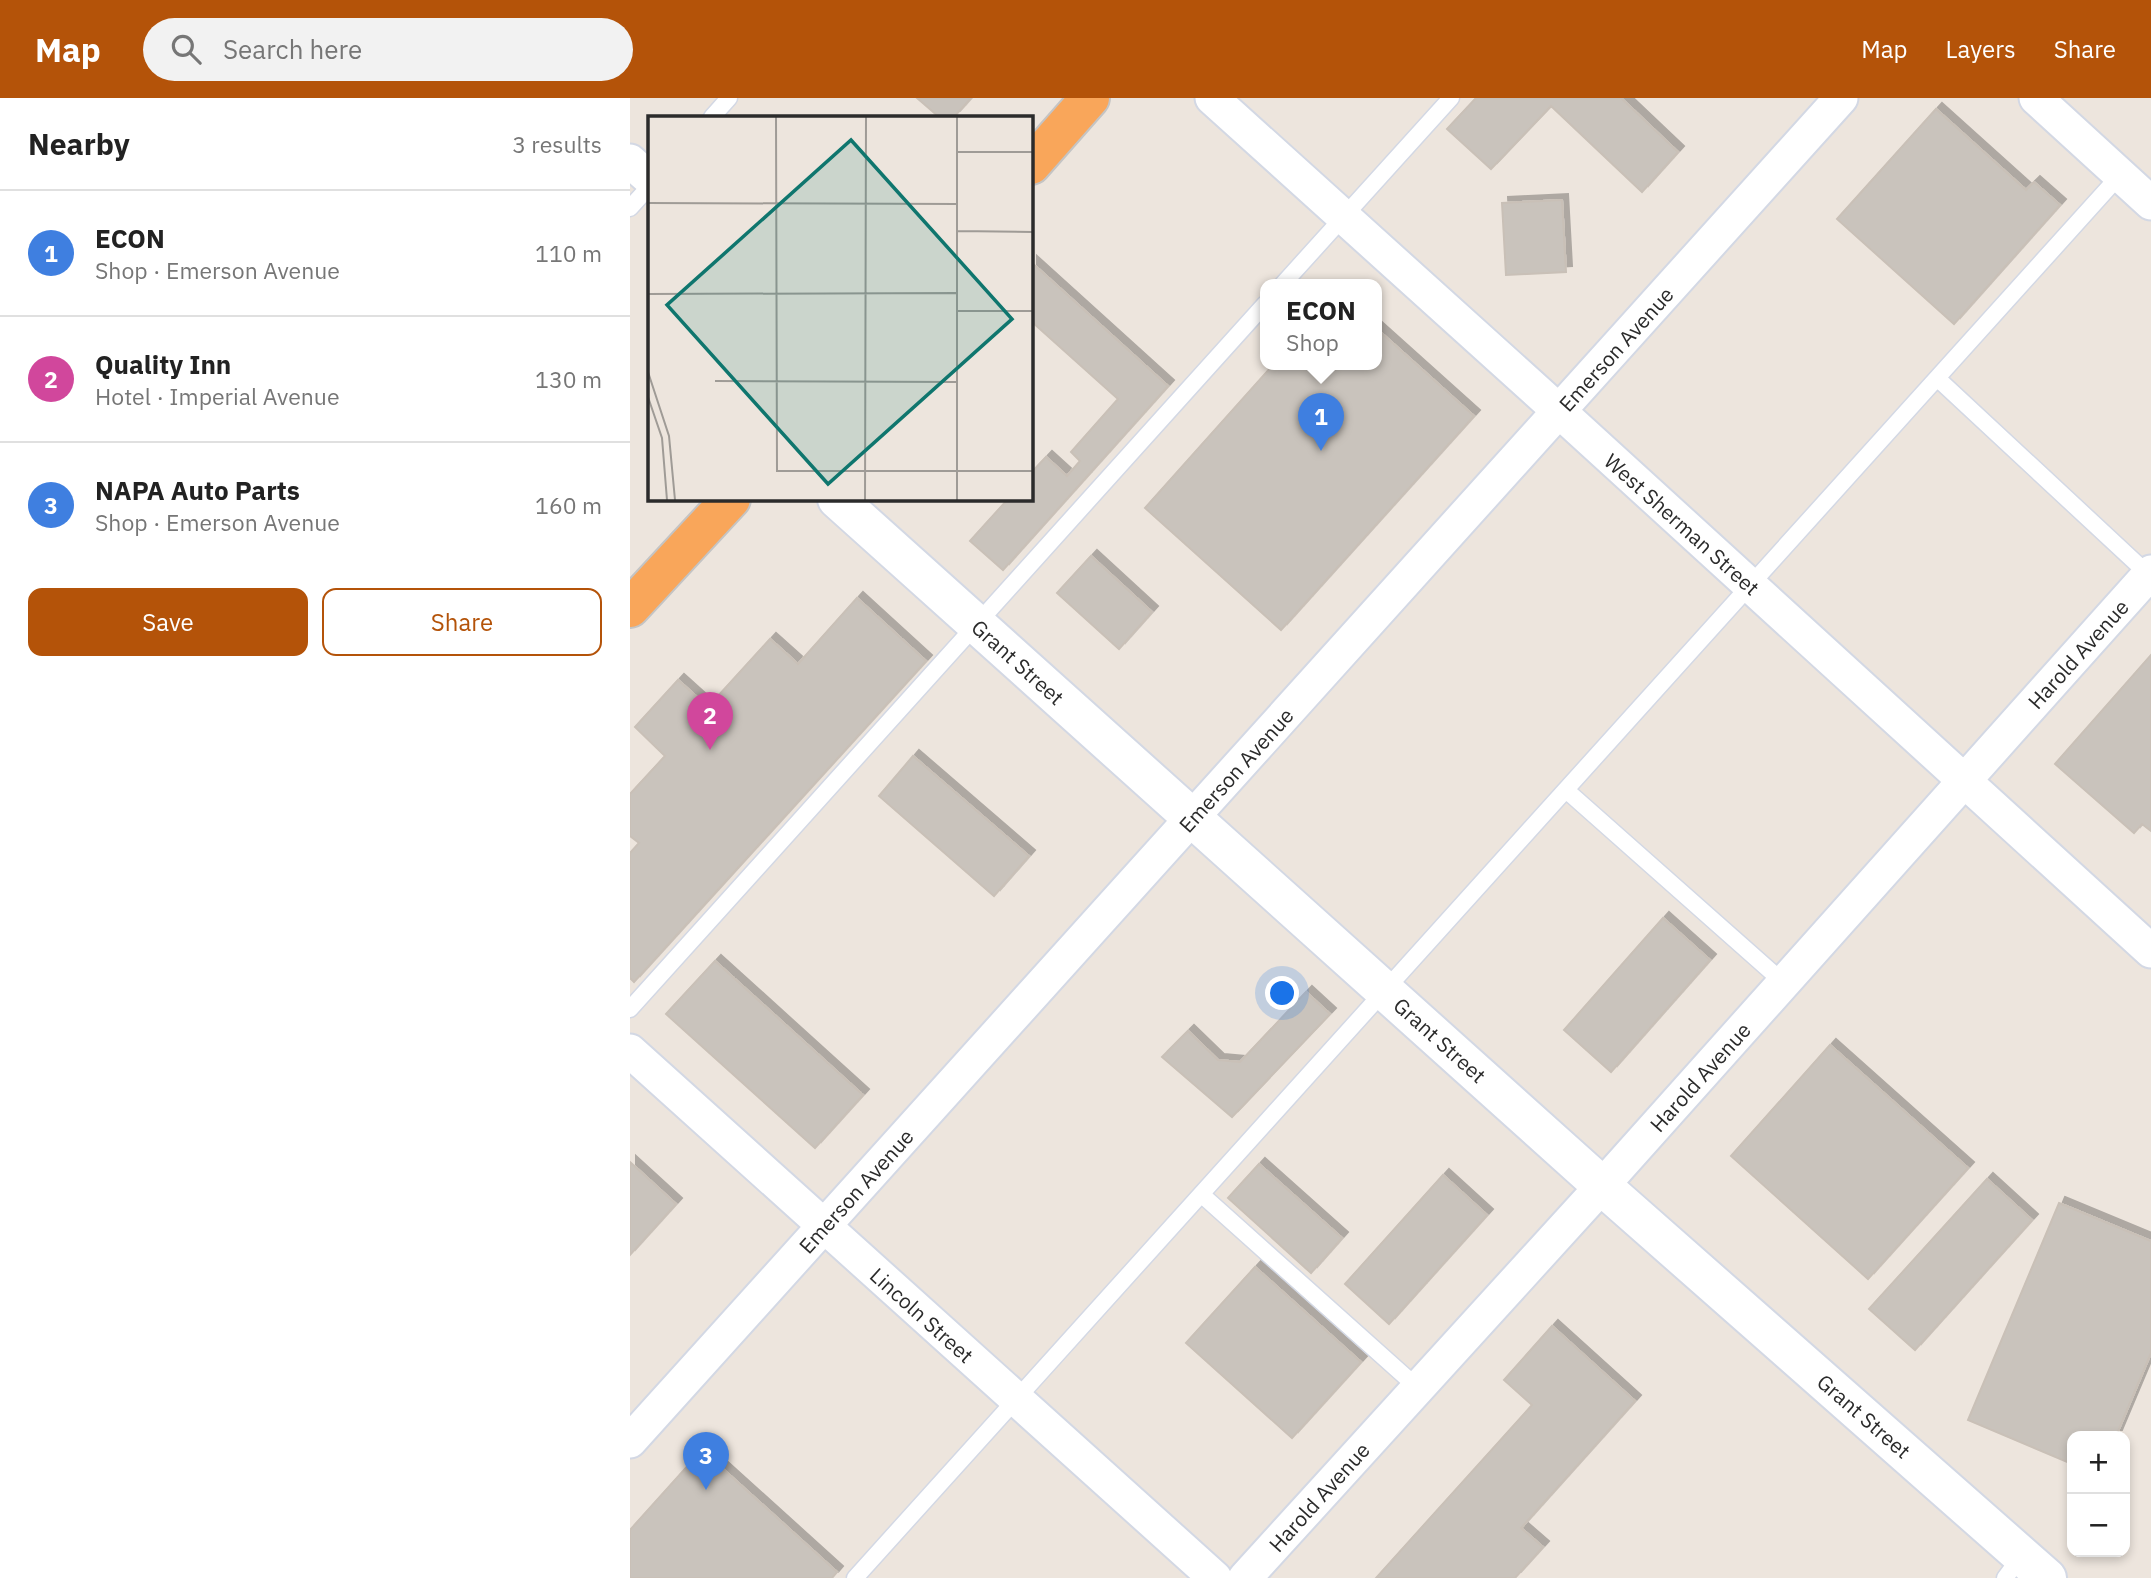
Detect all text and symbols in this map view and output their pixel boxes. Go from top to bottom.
search box [143,18,633,81]
text: Map [35,28,101,71]
icon: search [167,30,205,68]
text: Search here [223,32,362,66]
text: Map [1861,33,1908,65]
text: Layers [1946,33,2016,65]
text: Share [2054,33,2116,65]
inset map [648,116,1032,500]
text: Nearby [28,124,130,163]
text: 3 results [512,129,602,159]
text: ECON [95,221,165,255]
text: 1 [44,238,58,268]
text: 110 m [535,238,602,268]
text: Shop · Emerson Avenue [95,255,340,285]
popup [1260,279,1382,370]
street label: Emerson Avenue [1552,281,1680,417]
text: ECON [1286,293,1356,327]
text: Shop [1286,327,1339,357]
text: Quality Inn [95,347,231,381]
text: 2 [44,364,58,394]
text: 130 m [535,364,602,394]
text: Hotel · Imperial Avenue [95,381,340,411]
pin: 1 [1298,393,1344,451]
street label: West Sherman Street [1598,447,1766,601]
text: NAPA Auto Parts [95,473,300,507]
text: 3 [44,490,58,520]
text: 160 m [535,490,602,520]
text: Shop · Emerson Avenue [95,507,340,537]
button: Save [28,588,308,656]
button: Share [322,588,602,656]
street label: Harold Avenue [2021,593,2135,715]
street label: Grant Street [966,613,1070,711]
pin: 2 [687,692,733,750]
street label: Emerson Avenue [1172,702,1300,838]
your location [1265,976,1299,1010]
street label: Grant Street [1388,991,1492,1089]
street label: Harold Avenue [1643,1016,1757,1138]
street label: Emerson Avenue [792,1123,920,1259]
street label: Lincoln Street [864,1261,980,1369]
street label: Grant Street [1811,1368,1917,1464]
map controls [2067,1431,2130,1557]
button: + [2067,1431,2130,1494]
pin: 3 [683,1432,729,1490]
street label: Harold Avenue [1262,1436,1376,1558]
button: − [2067,1494,2130,1557]

